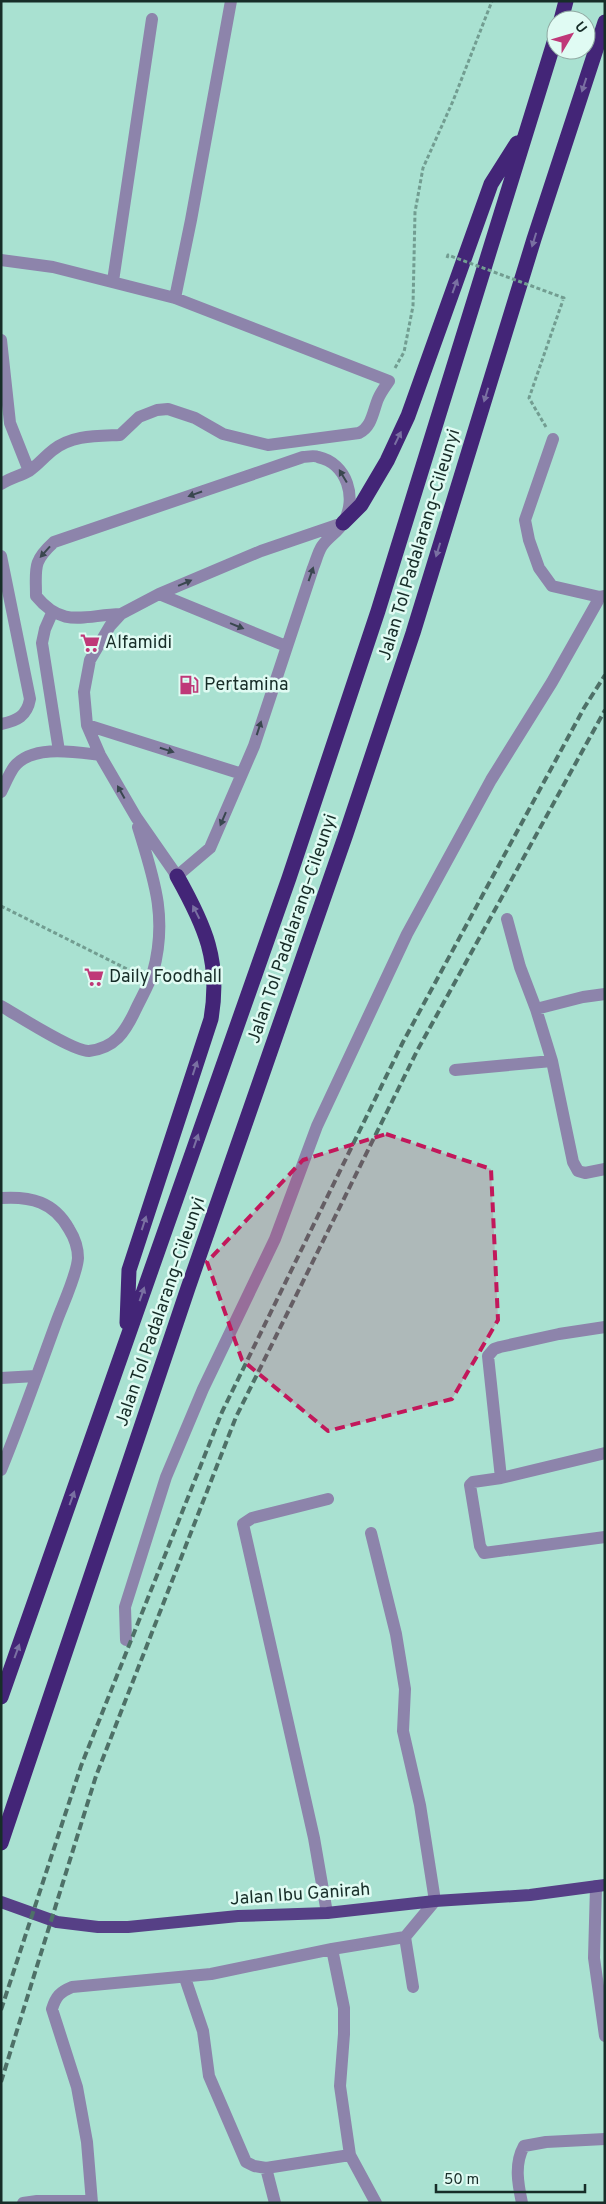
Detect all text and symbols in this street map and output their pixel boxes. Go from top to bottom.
north arrow [546,10,596,60]
text: U [570,19,590,37]
one-way arrow [580,78,588,93]
one-way arrow [529,232,537,247]
one-way arrow [451,278,459,293]
one-way arrow [482,388,490,403]
street label: Jalan Tol Padalarang–Cileunyi [374,426,466,664]
one-way arrow [394,431,402,445]
one-way arrow [339,470,348,483]
one-way arrow [187,490,202,498]
one-way arrow [434,543,442,558]
one-way arrow [39,545,50,558]
one-way arrow [307,566,315,581]
one-way arrow [178,579,192,587]
one-way arrow [229,623,244,630]
supermarket icon: Alfamidi [79,632,101,654]
place label: Alfamidi [105,632,172,655]
fuel station icon: Pertamina [178,674,200,696]
place label: Pertamina [204,674,288,697]
one-way arrow [256,720,264,735]
one-way arrow [160,746,175,754]
one-way arrow [117,785,126,799]
street label: Jalan Tol Padalarang–Cileunyi [243,811,343,1047]
one-way arrow [219,812,227,826]
one-way arrow [192,904,201,919]
supermarket icon: Daily Foodhall [83,966,105,988]
place label: Daily Foodhall [109,966,222,989]
one-way arrow [192,1061,199,1076]
one-way arrow [193,1134,200,1149]
street label: Jalan Tol Padalarang–Cileunyi [111,1194,211,1430]
one-way arrow [141,1215,149,1230]
one-way arrow [139,1287,146,1302]
one-way arrow [69,1490,76,1505]
one-way arrow [13,1643,21,1658]
street label: Jalan Ibu Ganirah [229,1879,371,1911]
scale bar [436,2162,585,2194]
text: 50 m [444,2171,479,2190]

